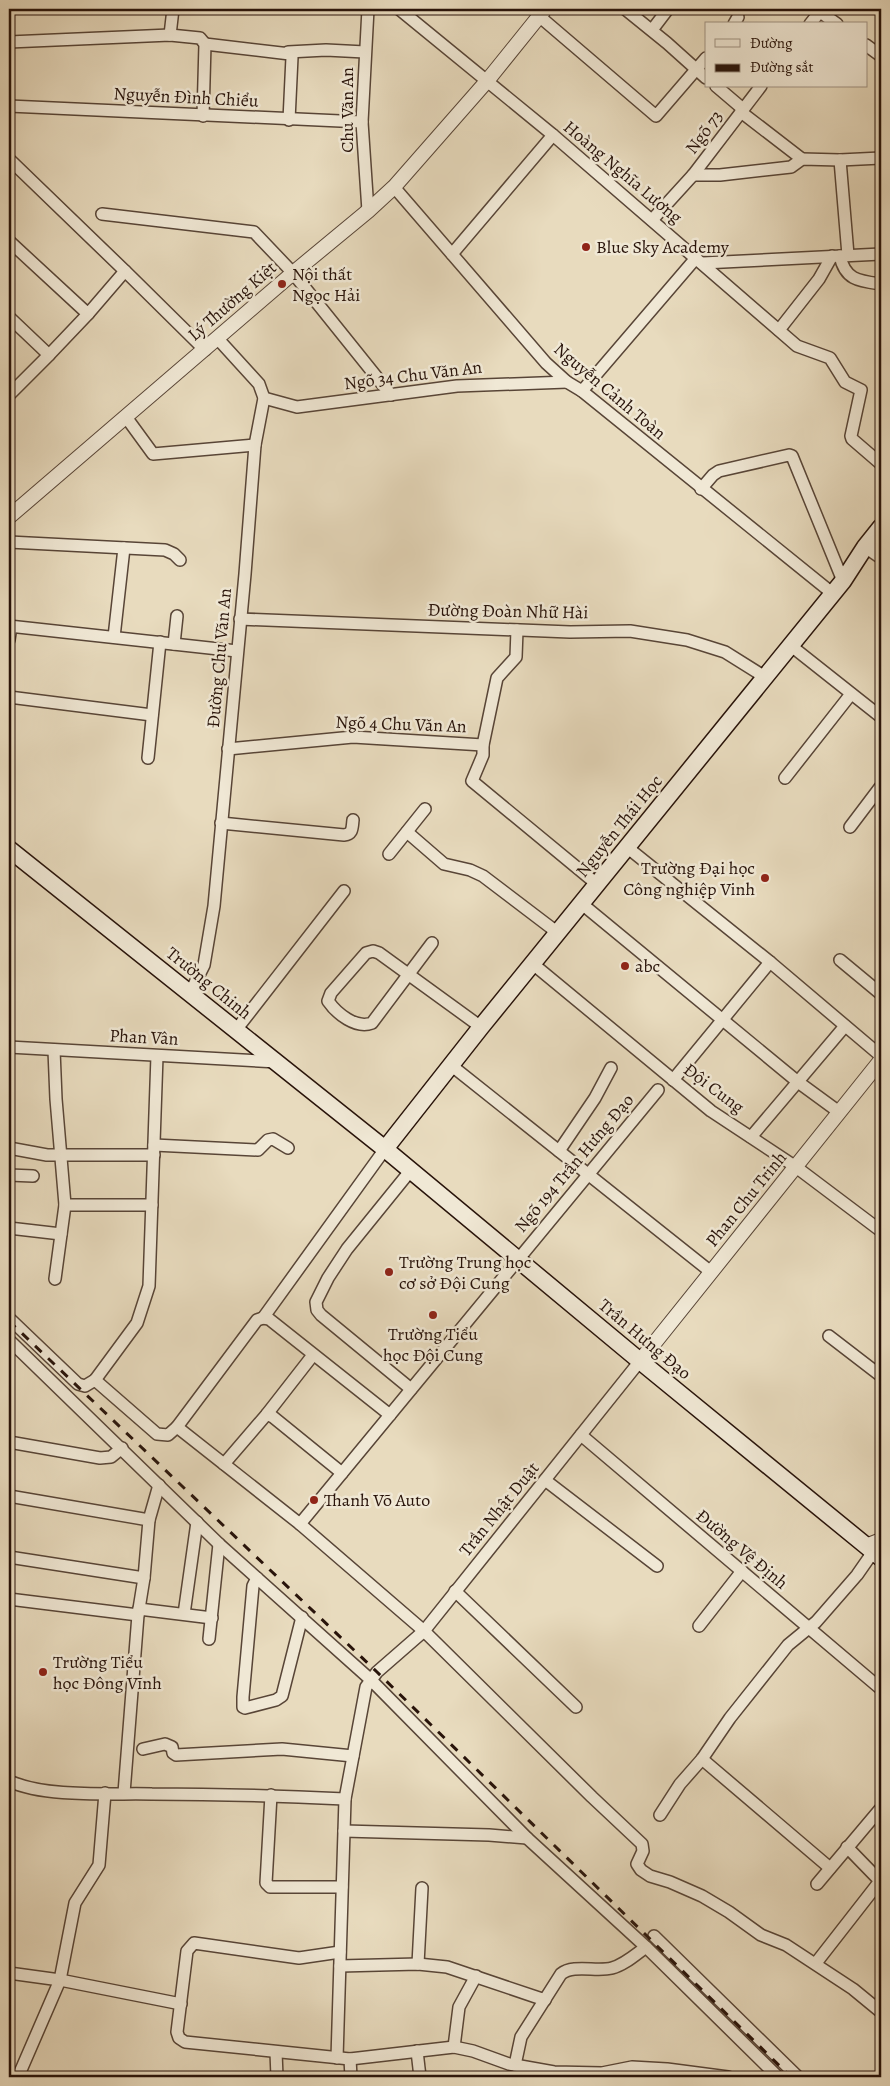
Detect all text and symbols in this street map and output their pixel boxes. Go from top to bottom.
legend [705,22,868,88]
text: Đường [750,33,793,53]
text: Đường sắt [750,57,813,77]
street label: Chu Văn An [335,67,359,153]
street label: Nguyễn Đình Chiểu [113,81,259,113]
street label: Ngõ 73 [680,105,728,159]
street label: Hoàng Nghĩa Lương [558,115,688,229]
place label: Blue Sky Academy [596,235,730,259]
marker: Blue Sky Academy [580,241,592,253]
street label: Lý Thường Kiệt [182,256,282,346]
place label: Nội thất Ngọc Hải [292,262,360,307]
marker: Nội thất Ngọc Hải [276,278,288,290]
street label: Nguyễn Cảnh Toàn [549,337,671,445]
street label: Ngõ 34 Chu Văn An [343,355,484,395]
street label: Đường Chu Văn An [201,587,237,729]
street label: Đường Đoàn Nhữ Hài [427,598,589,624]
street label: Ngõ 4 Chu Văn An [335,710,467,738]
street label: Nguyễn Thái Học [570,770,668,882]
place label: Trường Đại học Công nghiệp Vinh [623,856,755,901]
marker: Trường Đại học Công nghiệp Vinh [759,872,771,884]
street label: Trường Chinh [161,941,257,1025]
place label: abc [635,954,660,978]
marker: abc [619,960,631,972]
street label: Phan Vân [109,1023,179,1051]
street label: Đội Cung [679,1057,749,1119]
street label: Ngõ 194 Trần Hưng Đạo [509,1089,639,1237]
street label: Phan Chu Trinh [700,1146,792,1252]
place label: Trường Trung học cơ sở Đội Cung [399,1250,531,1295]
marker: Trường Trung học cơ sở Đội Cung [383,1266,395,1278]
street label: Trần Hưng Đạo [594,1293,696,1385]
marker: Trường Tiểu học Đội Cung [427,1309,439,1321]
place label: Trường Tiểu học Đội Cung [383,1322,483,1367]
street label: Trần Nhật Duật [453,1457,545,1561]
place label: Thanh Võ Auto [324,1488,430,1512]
marker: Thanh Võ Auto [308,1494,320,1506]
street label: Đường Vệ Định [691,1503,793,1595]
place label: Trường Tiểu học Đông Vĩnh [53,1650,162,1695]
marker: Trường Tiểu học Đông Vĩnh [37,1666,49,1678]

